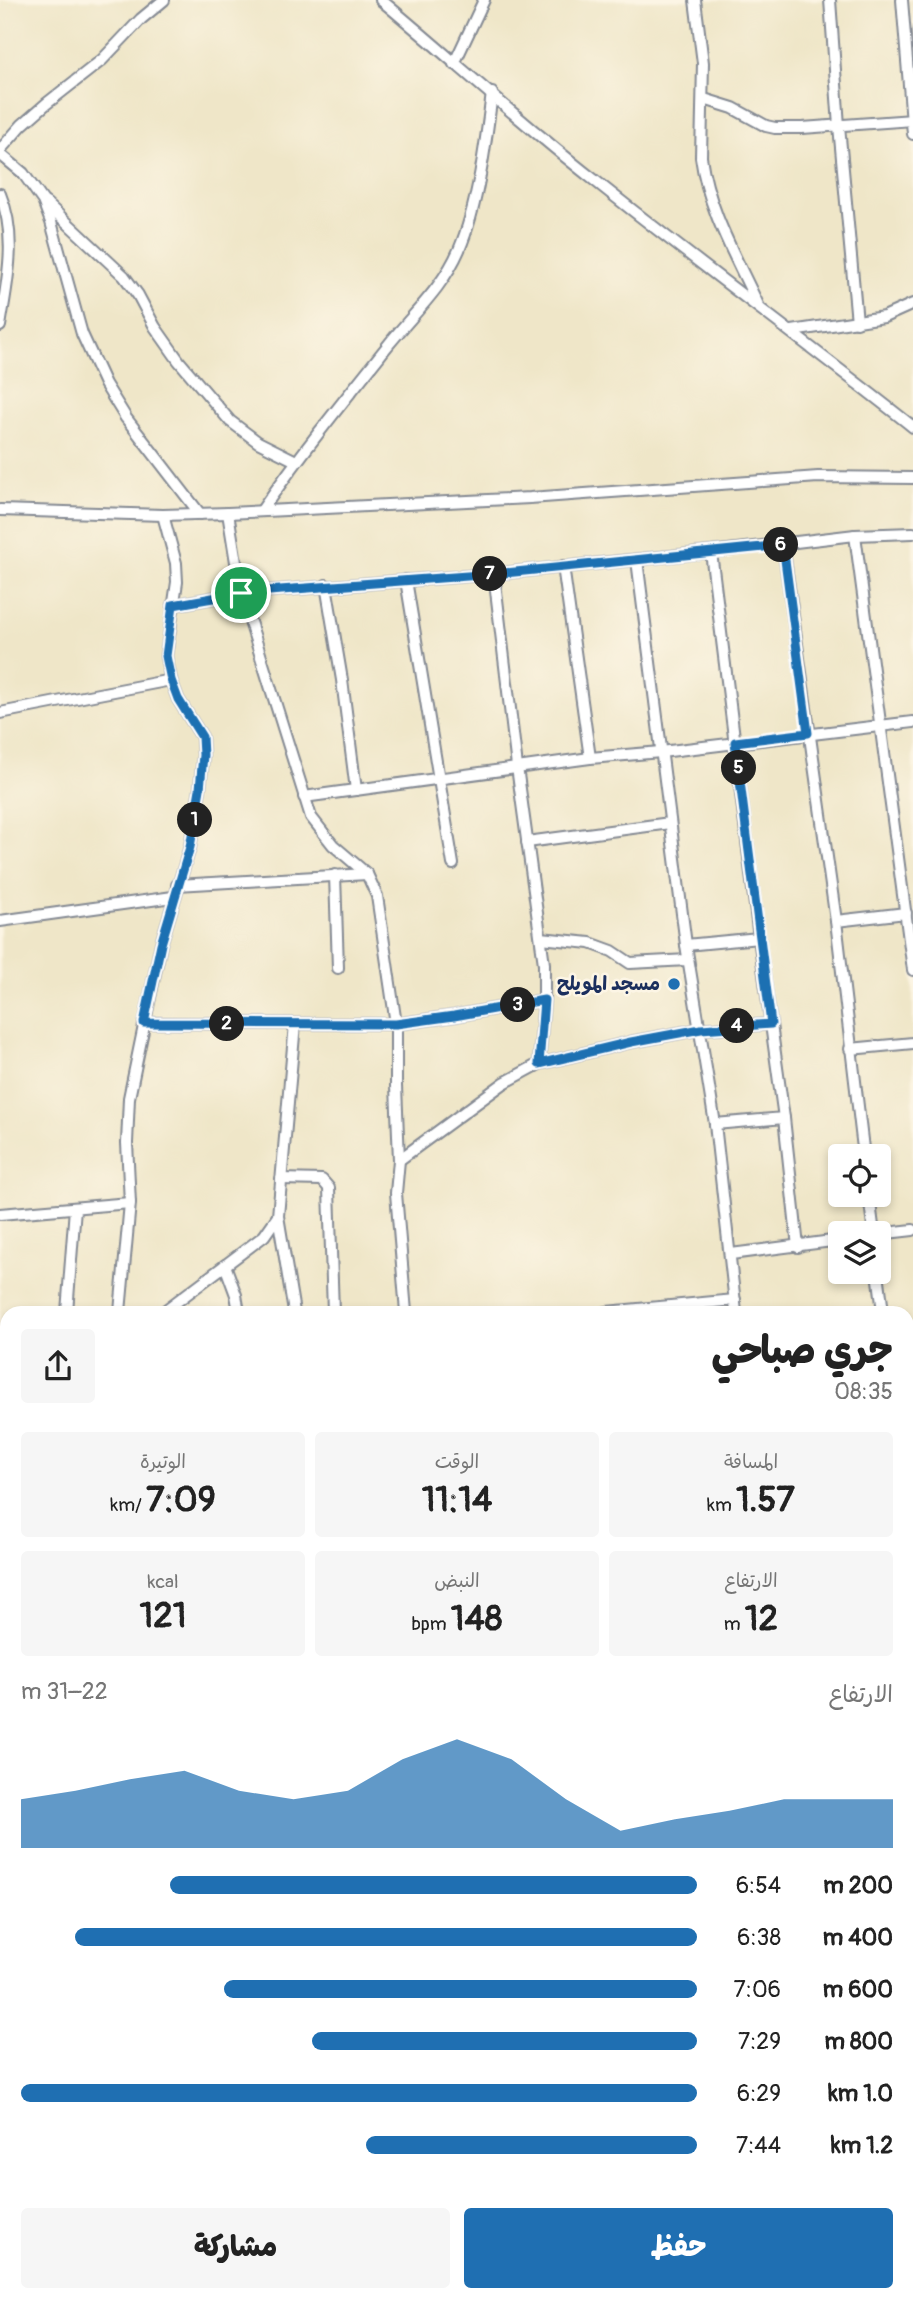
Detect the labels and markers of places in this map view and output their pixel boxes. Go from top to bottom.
pin: 6 [764,528,798,562]
pin: 7 [472,556,508,592]
pin [211,563,271,623]
pin: 5 [722,750,756,786]
pin: 1 [178,802,212,838]
place label: مسجد المويلح [557,972,660,996]
marker: مسجد المويلح [666,976,682,992]
pin: 3 [500,988,536,1023]
pin: 2 [210,1006,244,1042]
pin: 4 [720,1009,754,1044]

